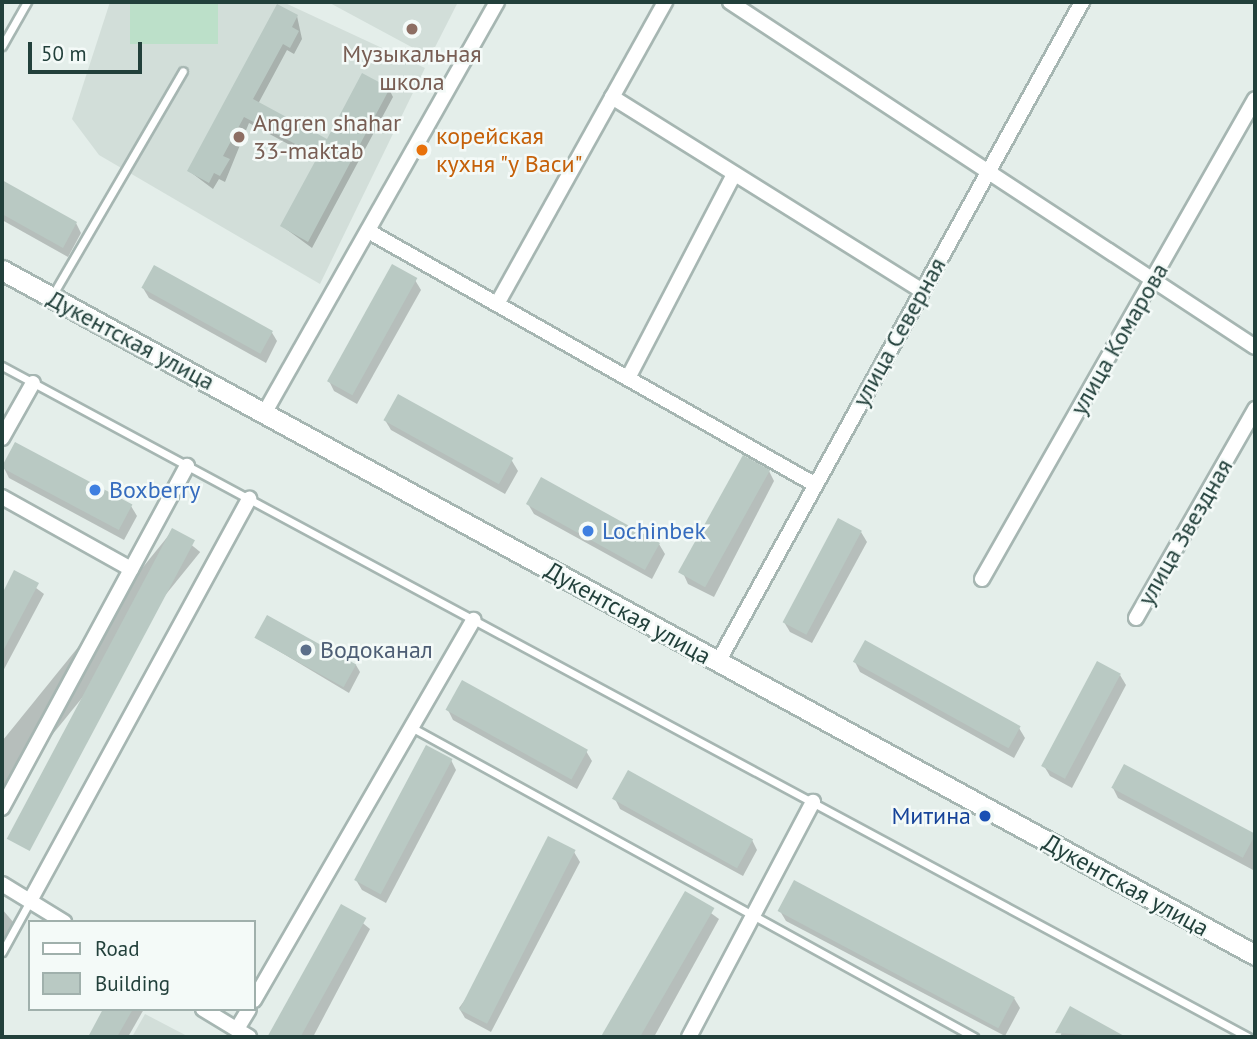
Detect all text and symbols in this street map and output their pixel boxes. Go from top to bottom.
marker: Музыкальная школа [404,21,420,37]
scale bar [32,28,145,72]
text: 50 m [41,40,87,67]
place label: Музыкальная школа [342,40,482,96]
place label: Angren shahar 33-maktab [253,109,401,165]
place label: корейская кухня "у Васи" [436,122,585,178]
marker: Angren shahar 33-maktab [231,129,247,145]
marker: корейская кухня "у Васи" [414,142,430,158]
street label: улица Северная [846,252,952,412]
street label: улица Комарова [1064,258,1174,420]
street label: Дукентская улица [42,284,220,396]
street label: улица Звездная [1131,454,1239,610]
place label: Boxberry [109,476,200,504]
marker: Boxberry [87,482,103,498]
place label: Lochinbek [602,517,706,545]
marker: Lochinbek [580,523,596,539]
street label: Дукентская улица [540,555,716,671]
place label: Водоканал [320,636,433,664]
marker: Водоканал [298,642,314,658]
place label: Митина [891,802,971,830]
marker: Митина [977,808,993,824]
street label: Дукентская улица [1038,827,1214,943]
legend [28,920,256,1011]
text: Road [95,935,139,962]
text: Building [95,970,170,997]

